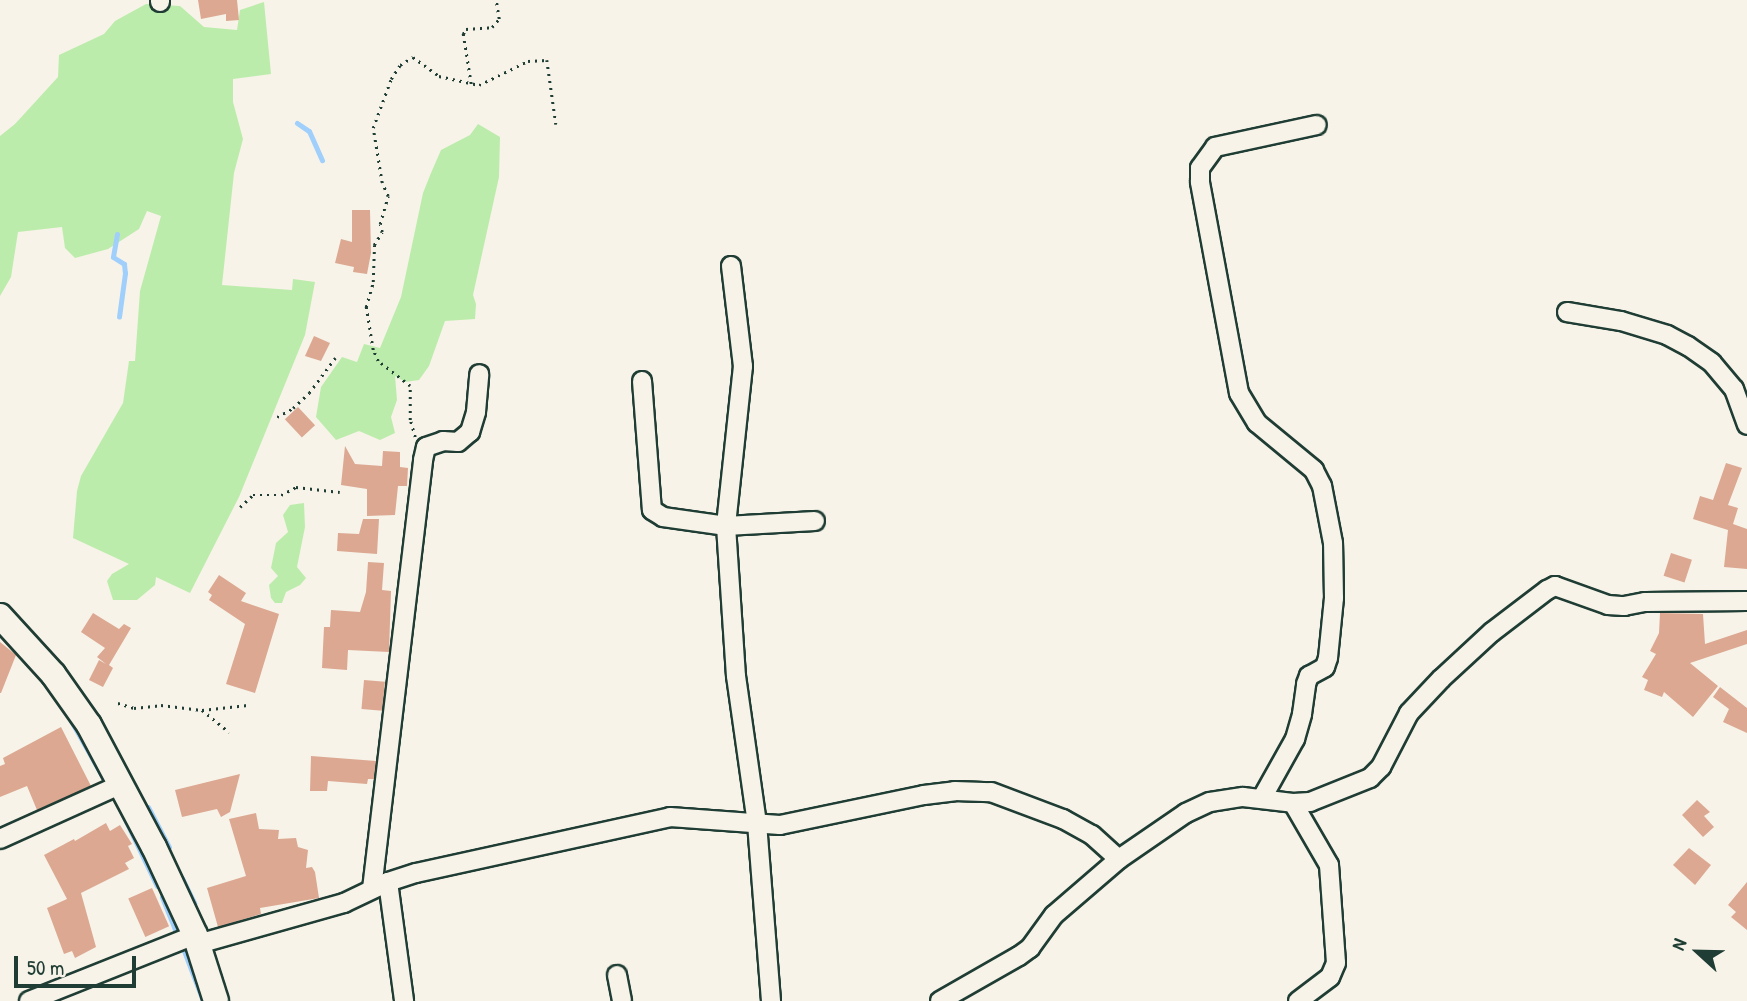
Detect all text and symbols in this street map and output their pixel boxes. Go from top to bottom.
north arrow [1663,917,1733,987]
text: N [1665,935,1692,954]
scale bar [18,942,140,986]
text: 50 m [27,953,64,982]

